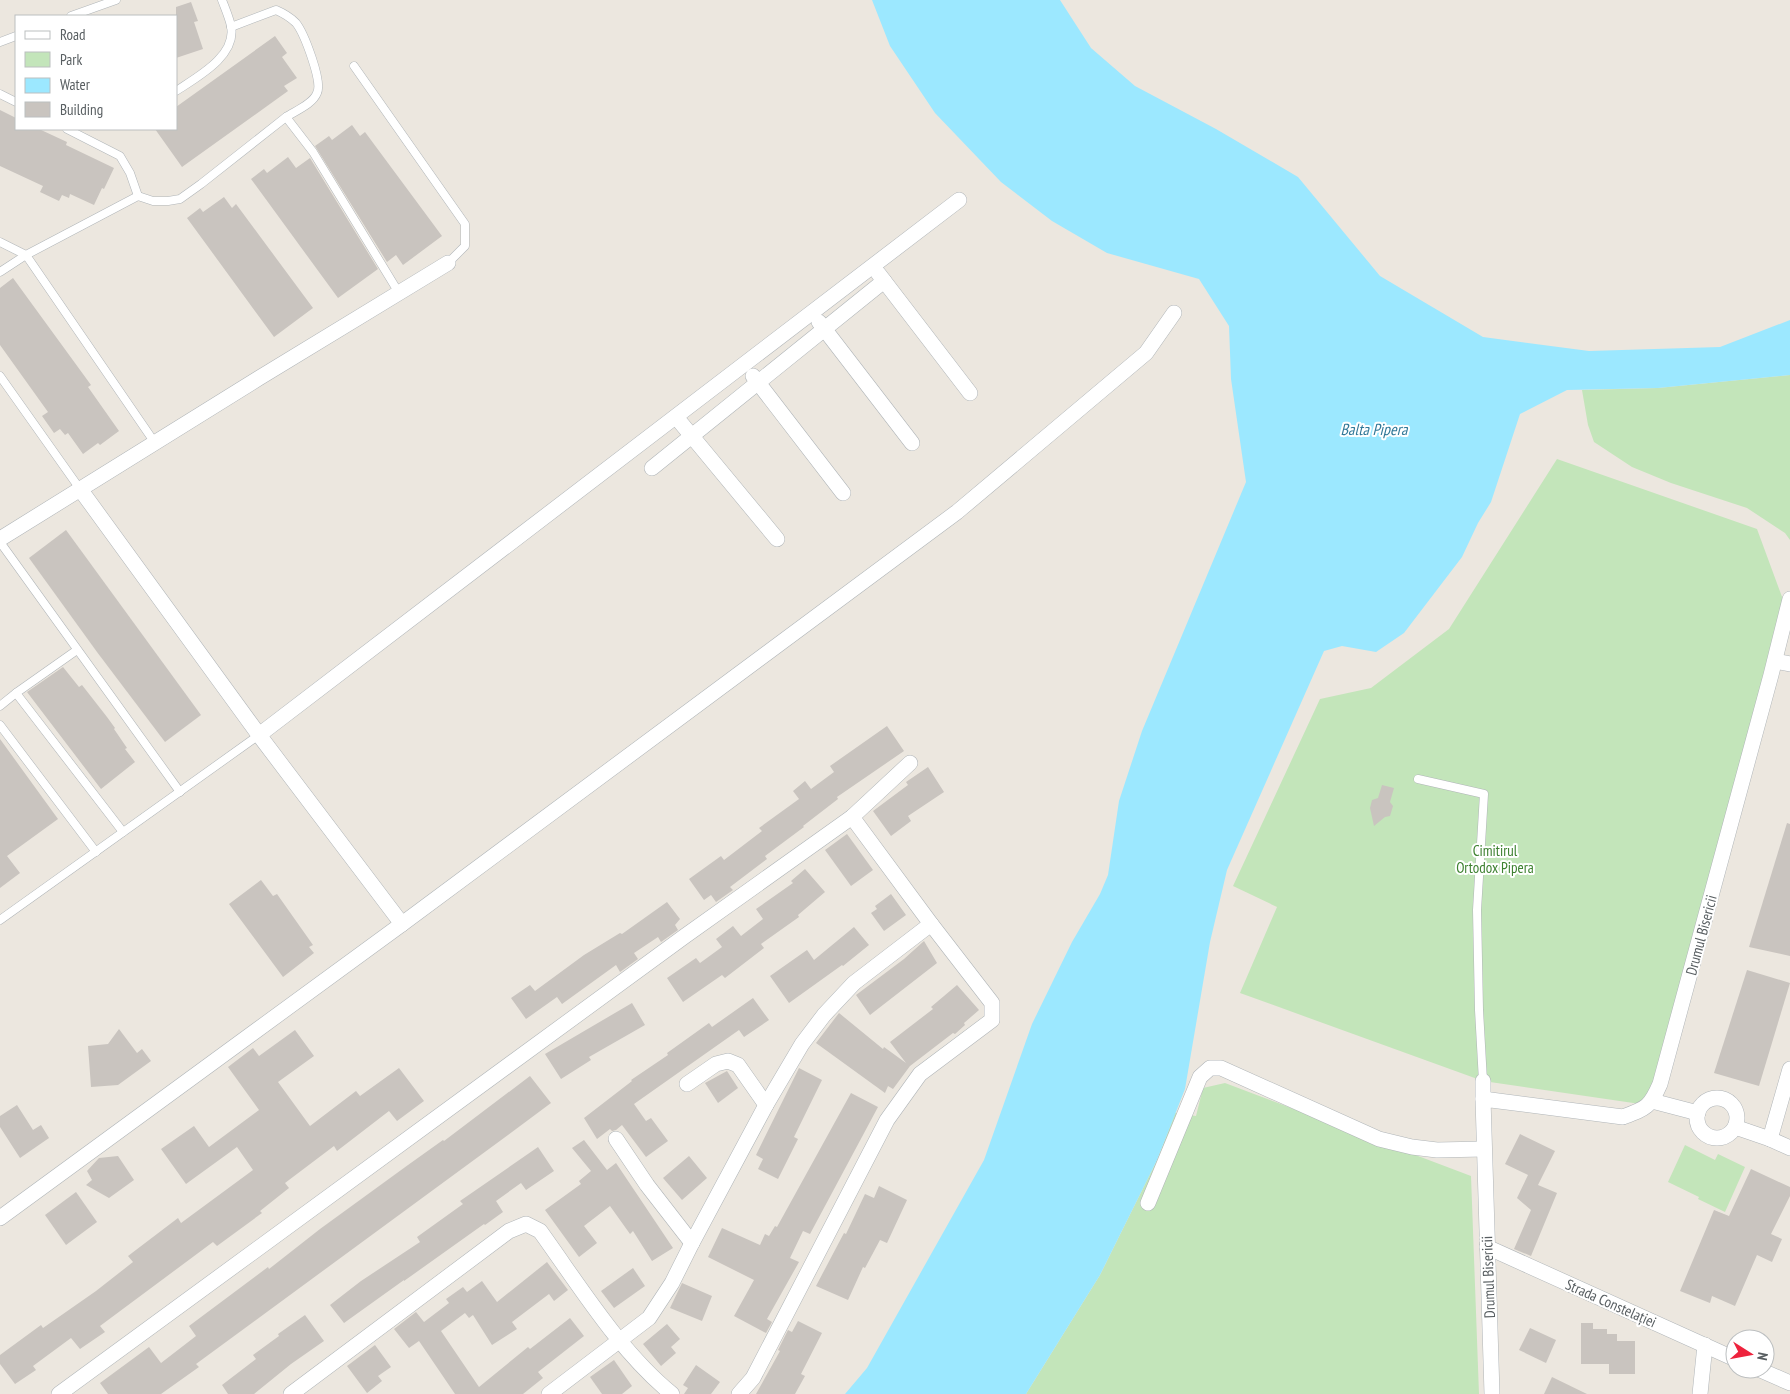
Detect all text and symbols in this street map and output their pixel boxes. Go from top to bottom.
legend [15,15,178,130]
text: Road [60,25,86,44]
text: Park [60,50,82,69]
text: Water [60,75,91,94]
text: Building [60,100,103,119]
water label: Balta Pipera [1341,419,1409,439]
park label: Cimitirul Ortodox Pipera [1456,841,1534,877]
street label: Drumul Bisericii [1681,893,1721,977]
street label: Drumul Bisericii [1477,1236,1499,1318]
street label: Strada Constelației [1563,1275,1659,1331]
north arrow [1725,1329,1775,1379]
text: N [1753,1351,1772,1362]

